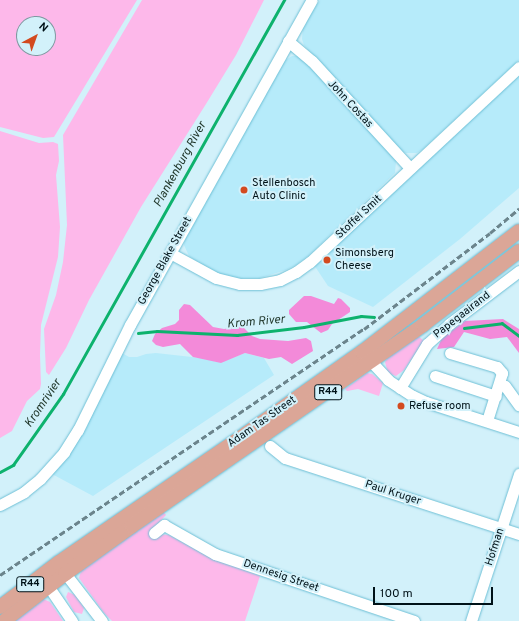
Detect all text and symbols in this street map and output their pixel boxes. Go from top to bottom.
north arrow [16,16,56,56]
text: N [36,20,51,36]
street label: John Costas [325,77,375,131]
water label: Plankenburg River [152,120,210,210]
place label: Stellenbosch Auto Clinic [252,177,316,203]
marker: Stellenbosch Auto Clinic [239,185,249,195]
street label: Stoffel Smit [333,192,385,242]
street label: George Blake Street [135,215,195,307]
place label: Simonsberg Cheese [335,247,394,273]
marker: Simonsberg Cheese [322,255,332,265]
street label: Papegaairand [431,289,493,341]
water label: Krom River [227,313,285,333]
water label: Kromrivier [23,377,65,431]
road number: R44 [314,384,342,400]
street label: Adam Tas Street [225,393,299,451]
place label: Refuse room [409,399,471,413]
marker: Refuse room [396,401,406,411]
street label: Paul Kruger [363,478,423,508]
street label: Hofman [483,526,507,568]
street label: Dennesig Street [242,557,320,595]
road number: R44 [16,576,44,592]
scale bar [375,579,495,605]
text: 100 m [380,586,413,602]

